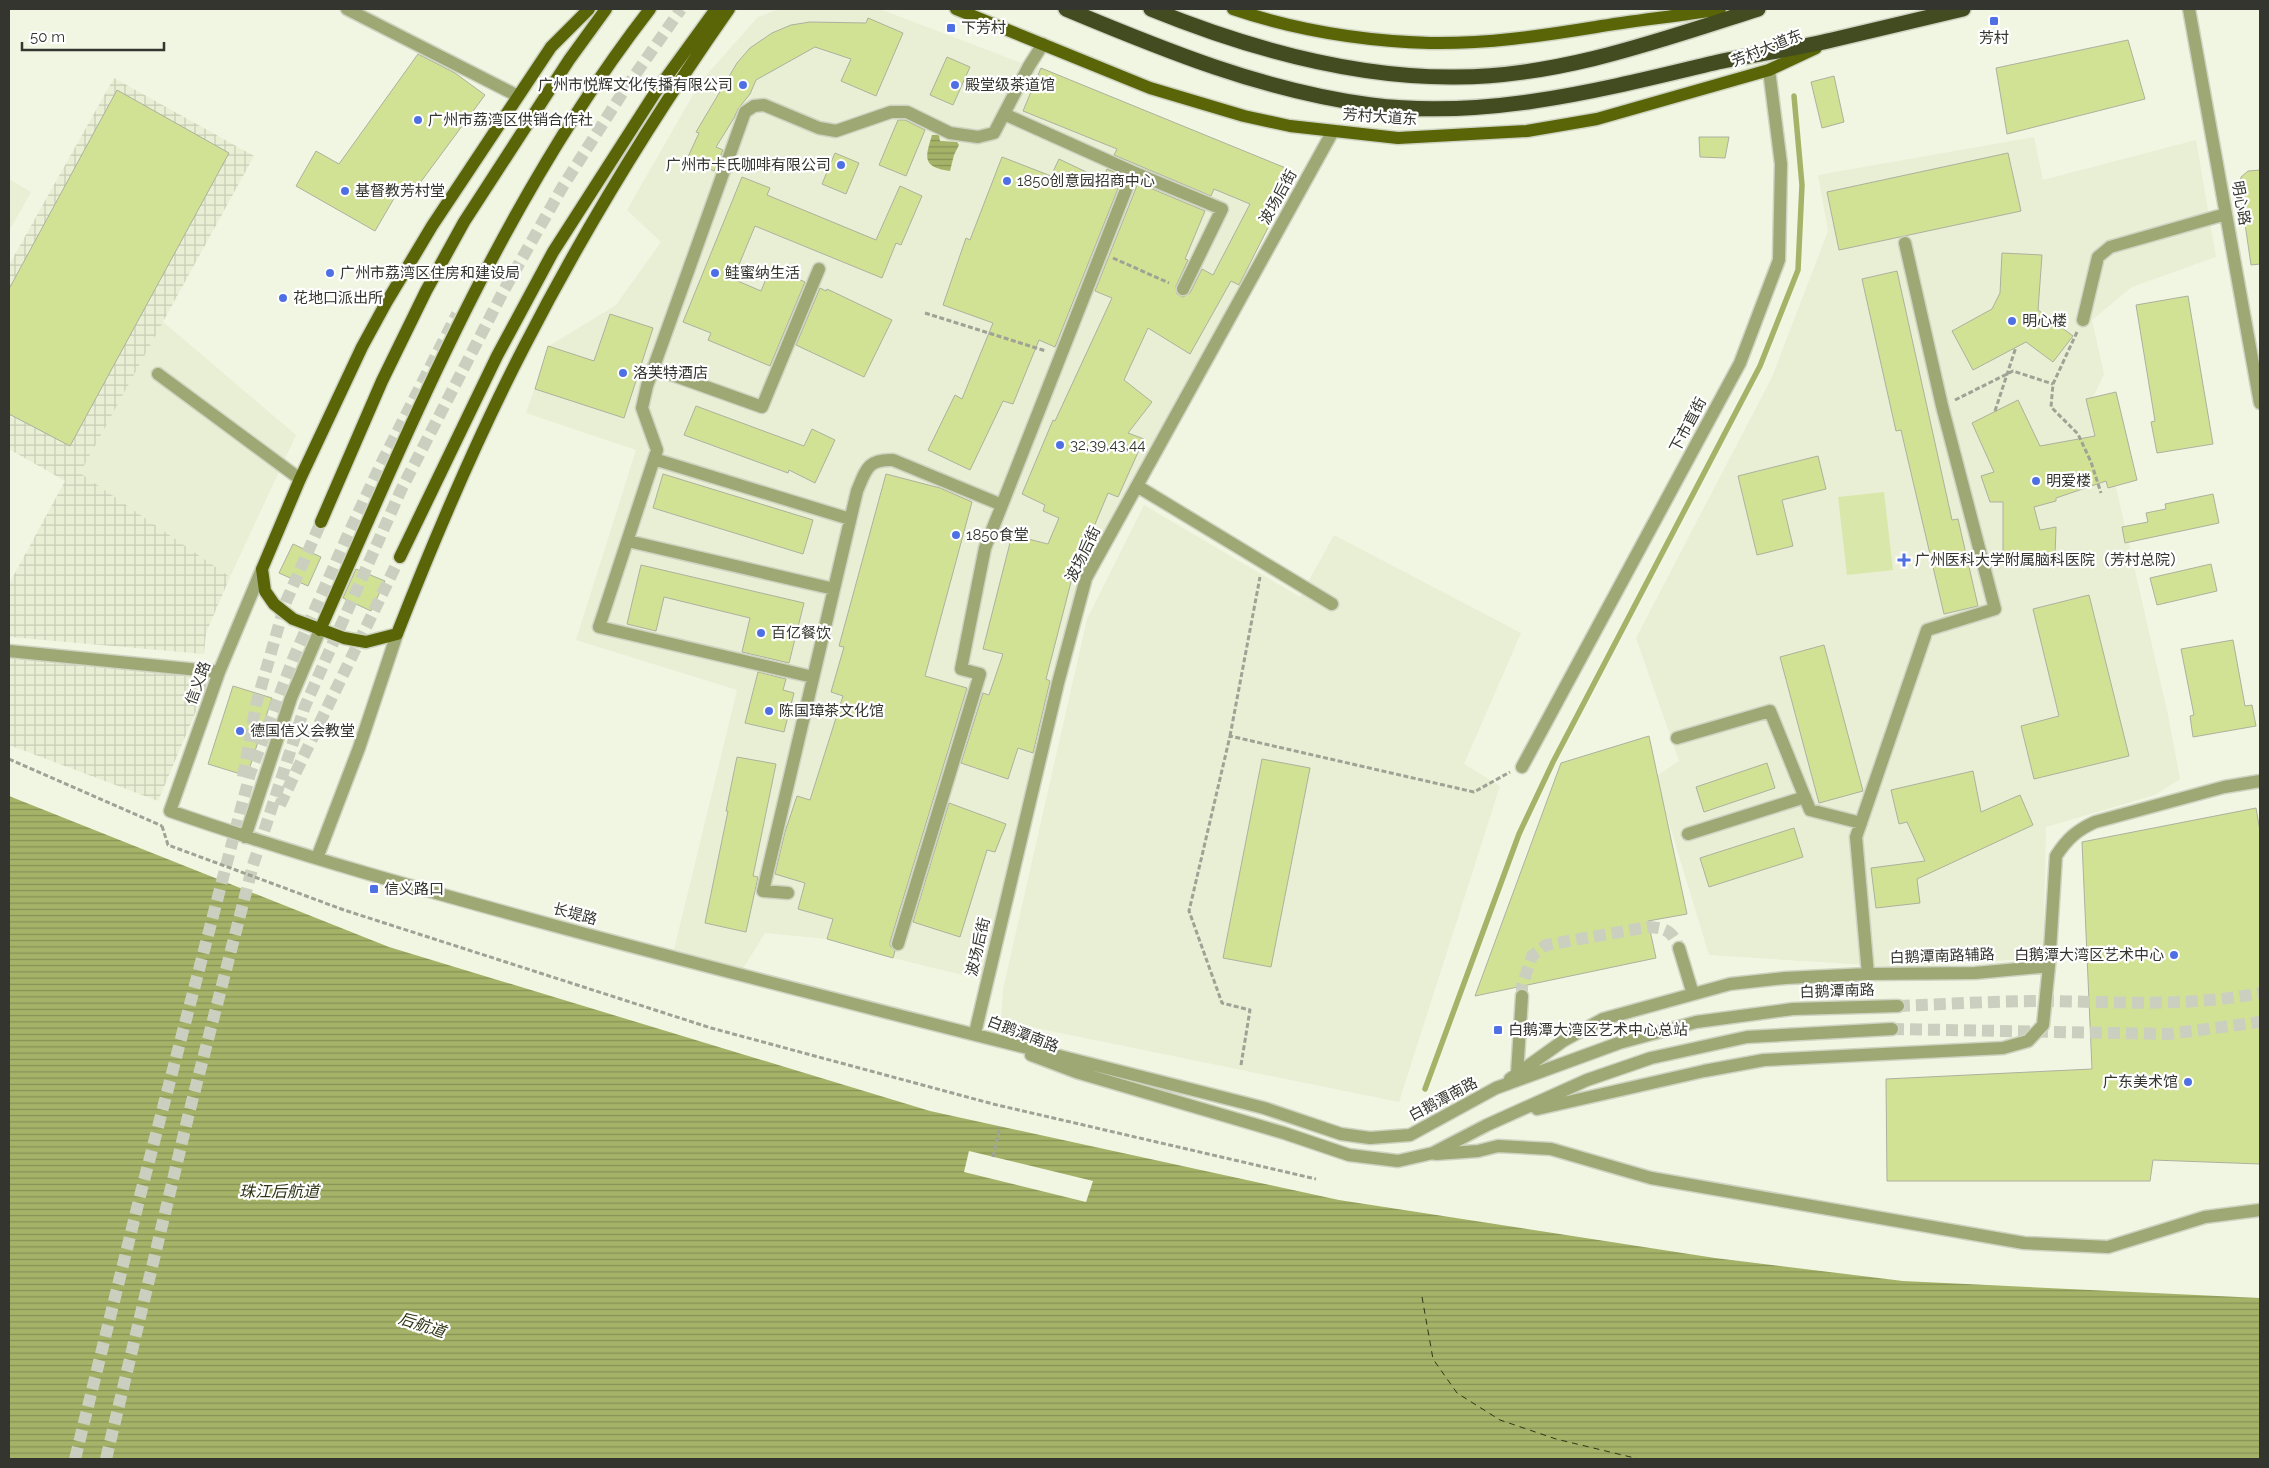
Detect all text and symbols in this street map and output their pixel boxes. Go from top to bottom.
marker: 芳村 [1988,15,2000,27]
place label: 下芳村 [961,19,1006,37]
scale bar [22,20,165,52]
marker: 下芳村 [945,22,957,34]
street label: 芳村大道东 [1729,26,1805,70]
text: 50 m [30,28,65,46]
place label: 芳村 [1979,29,2009,47]
place label: 广州市悦辉文化传播有限公司 [538,76,733,94]
place label: 殿堂级茶道馆 [965,76,1055,94]
marker: 广州市悦辉文化传播有限公司 [737,79,749,91]
marker: 殿堂级茶道馆 [949,79,961,91]
street label: 芳村大道东 [1342,105,1418,129]
place label: 广州市荔湾区供销合作社 [428,111,593,129]
marker: 广州市荔湾区供销合作社 [412,114,424,126]
place label: 广州市卡氏咖啡有限公司 [666,156,831,174]
marker: 广州市卡氏咖啡有限公司 [835,159,847,171]
street label: 波场后街 [1256,166,1300,228]
place label: 1850创意园招商中心 [1017,172,1155,190]
marker: 1850创意园招商中心 [1001,175,1013,187]
street label: 明心路 [2228,179,2254,227]
place label: 基督教芳村堂 [355,182,445,200]
marker: 基督教芳村堂 [339,185,351,197]
place label: 广州市荔湾区住房和建设局 [340,264,520,282]
place label: 鲑蜜纳生活 [725,264,800,282]
marker: 广州市荔湾区住房和建设局 [324,267,336,279]
marker: 鲑蜜纳生活 [709,267,721,279]
place label: 花地口派出所 [293,289,383,307]
marker: 花地口派出所 [277,292,289,304]
place label: 明心楼 [2022,312,2067,330]
marker: 明心楼 [2006,315,2018,327]
place label: 洛芙特酒店 [633,364,708,382]
marker: 洛芙特酒店 [617,367,629,379]
street label: 下市直街 [1666,394,1710,456]
place label: 32,39,43,44 [1070,436,1145,454]
marker: 32,39,43,44 [1054,439,1066,451]
place label: 明爱楼 [2046,472,2091,490]
marker: 明爱楼 [2030,475,2042,487]
street label: 波场后街 [1062,523,1104,585]
place label: 1850食堂 [966,526,1029,544]
marker: 1850食堂 [950,529,962,541]
place label: 广州医科大学附属脑科医院（芳村总院） [1915,551,2185,569]
marker: 广州医科大学附属脑科医院（芳村总院） [1897,553,1911,567]
place label: 百亿餐饮 [771,624,831,642]
marker: 百亿餐饮 [755,627,767,639]
street label: 信义路 [182,659,214,707]
place label: 陈国璋茶文化馆 [779,702,884,720]
marker: 陈国璋茶文化馆 [763,705,775,717]
place label: 德国信义会教堂 [250,722,355,740]
marker: 德国信义会教堂 [234,725,246,737]
place label: 信义路口 [384,880,444,898]
marker: 信义路口 [368,883,380,895]
street label: 长堤路 [551,899,599,929]
street label: 波场后街 [962,916,994,978]
street label: 白鹅潭南路辅路 [1889,945,1995,967]
place label: 白鹅潭大湾区艺术中心 [2014,946,2164,964]
marker: 白鹅潭大湾区艺术中心 [2168,949,2180,961]
street label: 白鹅潭南路 [1799,981,1875,1001]
street label: 白鹅潭南路 [985,1012,1061,1056]
place label: 白鹅潭大湾区艺术中心总站 [1508,1021,1688,1039]
marker: 白鹅潭大湾区艺术中心总站 [1492,1024,1504,1036]
street label: 白鹅潭南路 [1406,1073,1480,1125]
place label: 广东美术馆 [2103,1073,2178,1091]
marker: 广东美术馆 [2182,1076,2194,1088]
water label: 珠江后航道 [239,1182,321,1201]
water label: 后航道 [396,1309,450,1342]

